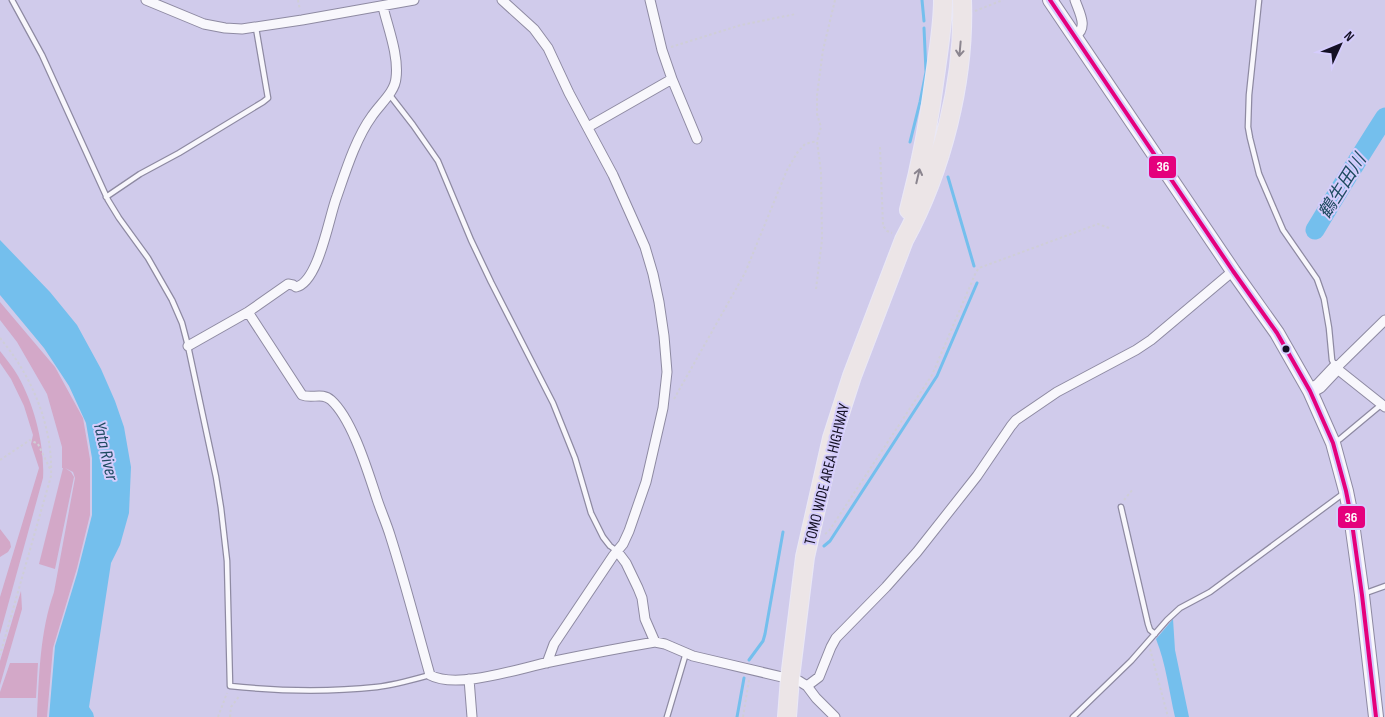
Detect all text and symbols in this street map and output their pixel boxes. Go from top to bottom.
north arrow [1315,20,1365,70]
text: N [1340,28,1358,45]
one-way arrow [956,40,965,56]
water label: 鶴生田川 [1314,148,1371,222]
line badge: 36 [1148,155,1177,179]
text: 36 [1157,158,1170,175]
one-way arrow [914,168,923,184]
unlabelled marker [1281,344,1291,354]
street label: TOMO WIDE AREA HIGHWAY [801,401,854,547]
water label: Yata River [89,420,123,483]
line badge: 36 [1337,505,1366,529]
text: 36 [1345,509,1358,526]

